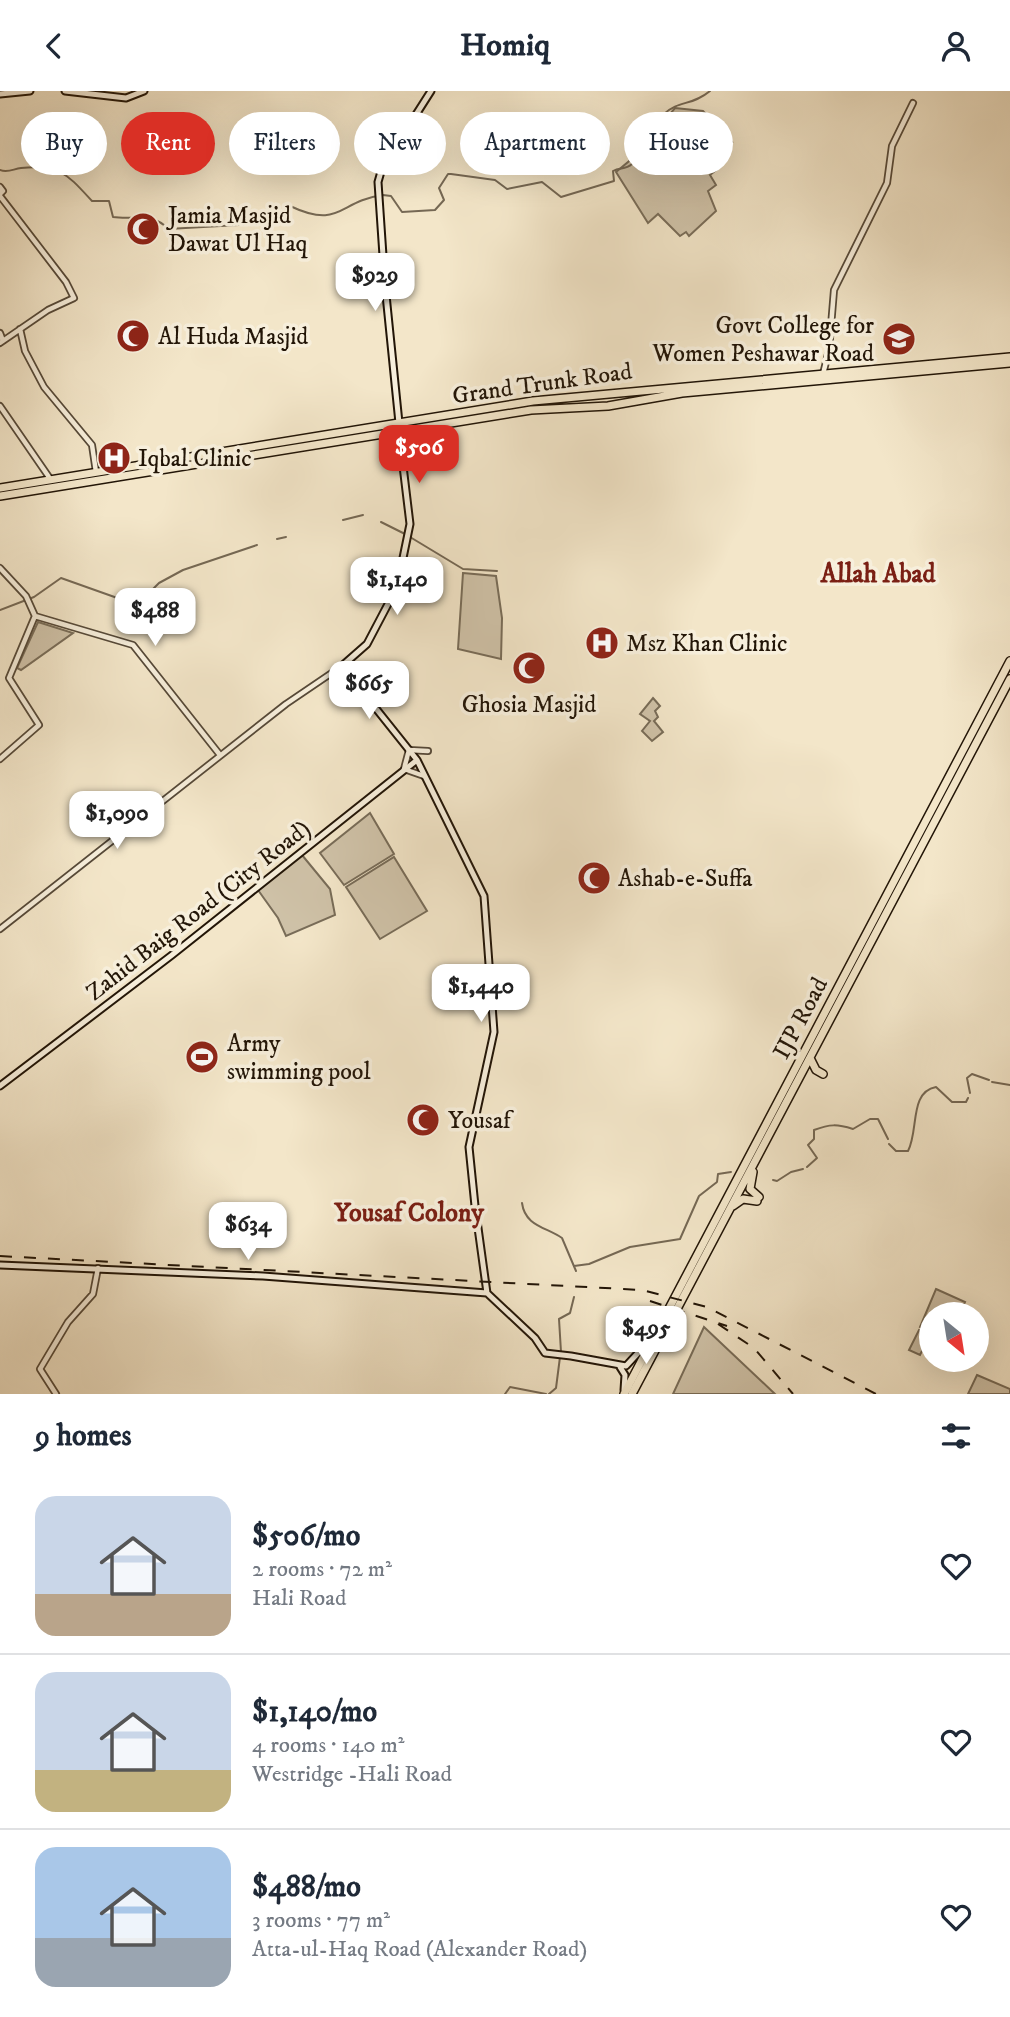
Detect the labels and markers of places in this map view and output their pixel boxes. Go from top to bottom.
place label: Jamia Masjid Dawat Ul Haq [166,201,309,259]
mosque icon: Jamia Masjid Dawat Ul Haq [124,210,162,248]
pin: $929 [334,253,416,313]
place label: Govt College for Women Peshawar Road [651,311,874,369]
mosque icon: Al Huda Masjid [114,317,152,355]
school or university icon: Govt College for Women Peshawar Road [880,320,918,358]
place label: Al Huda Masjid [158,322,308,352]
pin: $506 [378,425,460,485]
hospital icon: Iqbal Clinic [95,439,133,477]
place label: Iqbal Clinic [138,444,252,474]
pin: $1,140 [340,557,454,617]
pin: $488 [114,589,196,648]
hospital icon: Msz Khan Clinic [583,624,621,662]
place label: Msz Khan Clinic [626,629,787,659]
mosque icon: Ghosia Masjid [510,649,548,687]
pin: $665 [328,661,410,721]
place label: Ghosia Masjid [462,690,596,720]
pin: $1,090 [60,791,174,851]
mosque icon: Ashab-e-Suffa [575,859,613,897]
place label: Ashab-e-Suffa [618,864,753,894]
pin: $1,440 [424,965,538,1024]
place label: Army swimming pool [227,1029,371,1087]
sports icon: Army swimming pool [183,1038,221,1076]
mosque icon: Yousaf [404,1101,442,1139]
place label: Yousaf [448,1106,514,1136]
pin: $634 [207,1203,289,1262]
pin: $495 [605,1307,687,1366]

